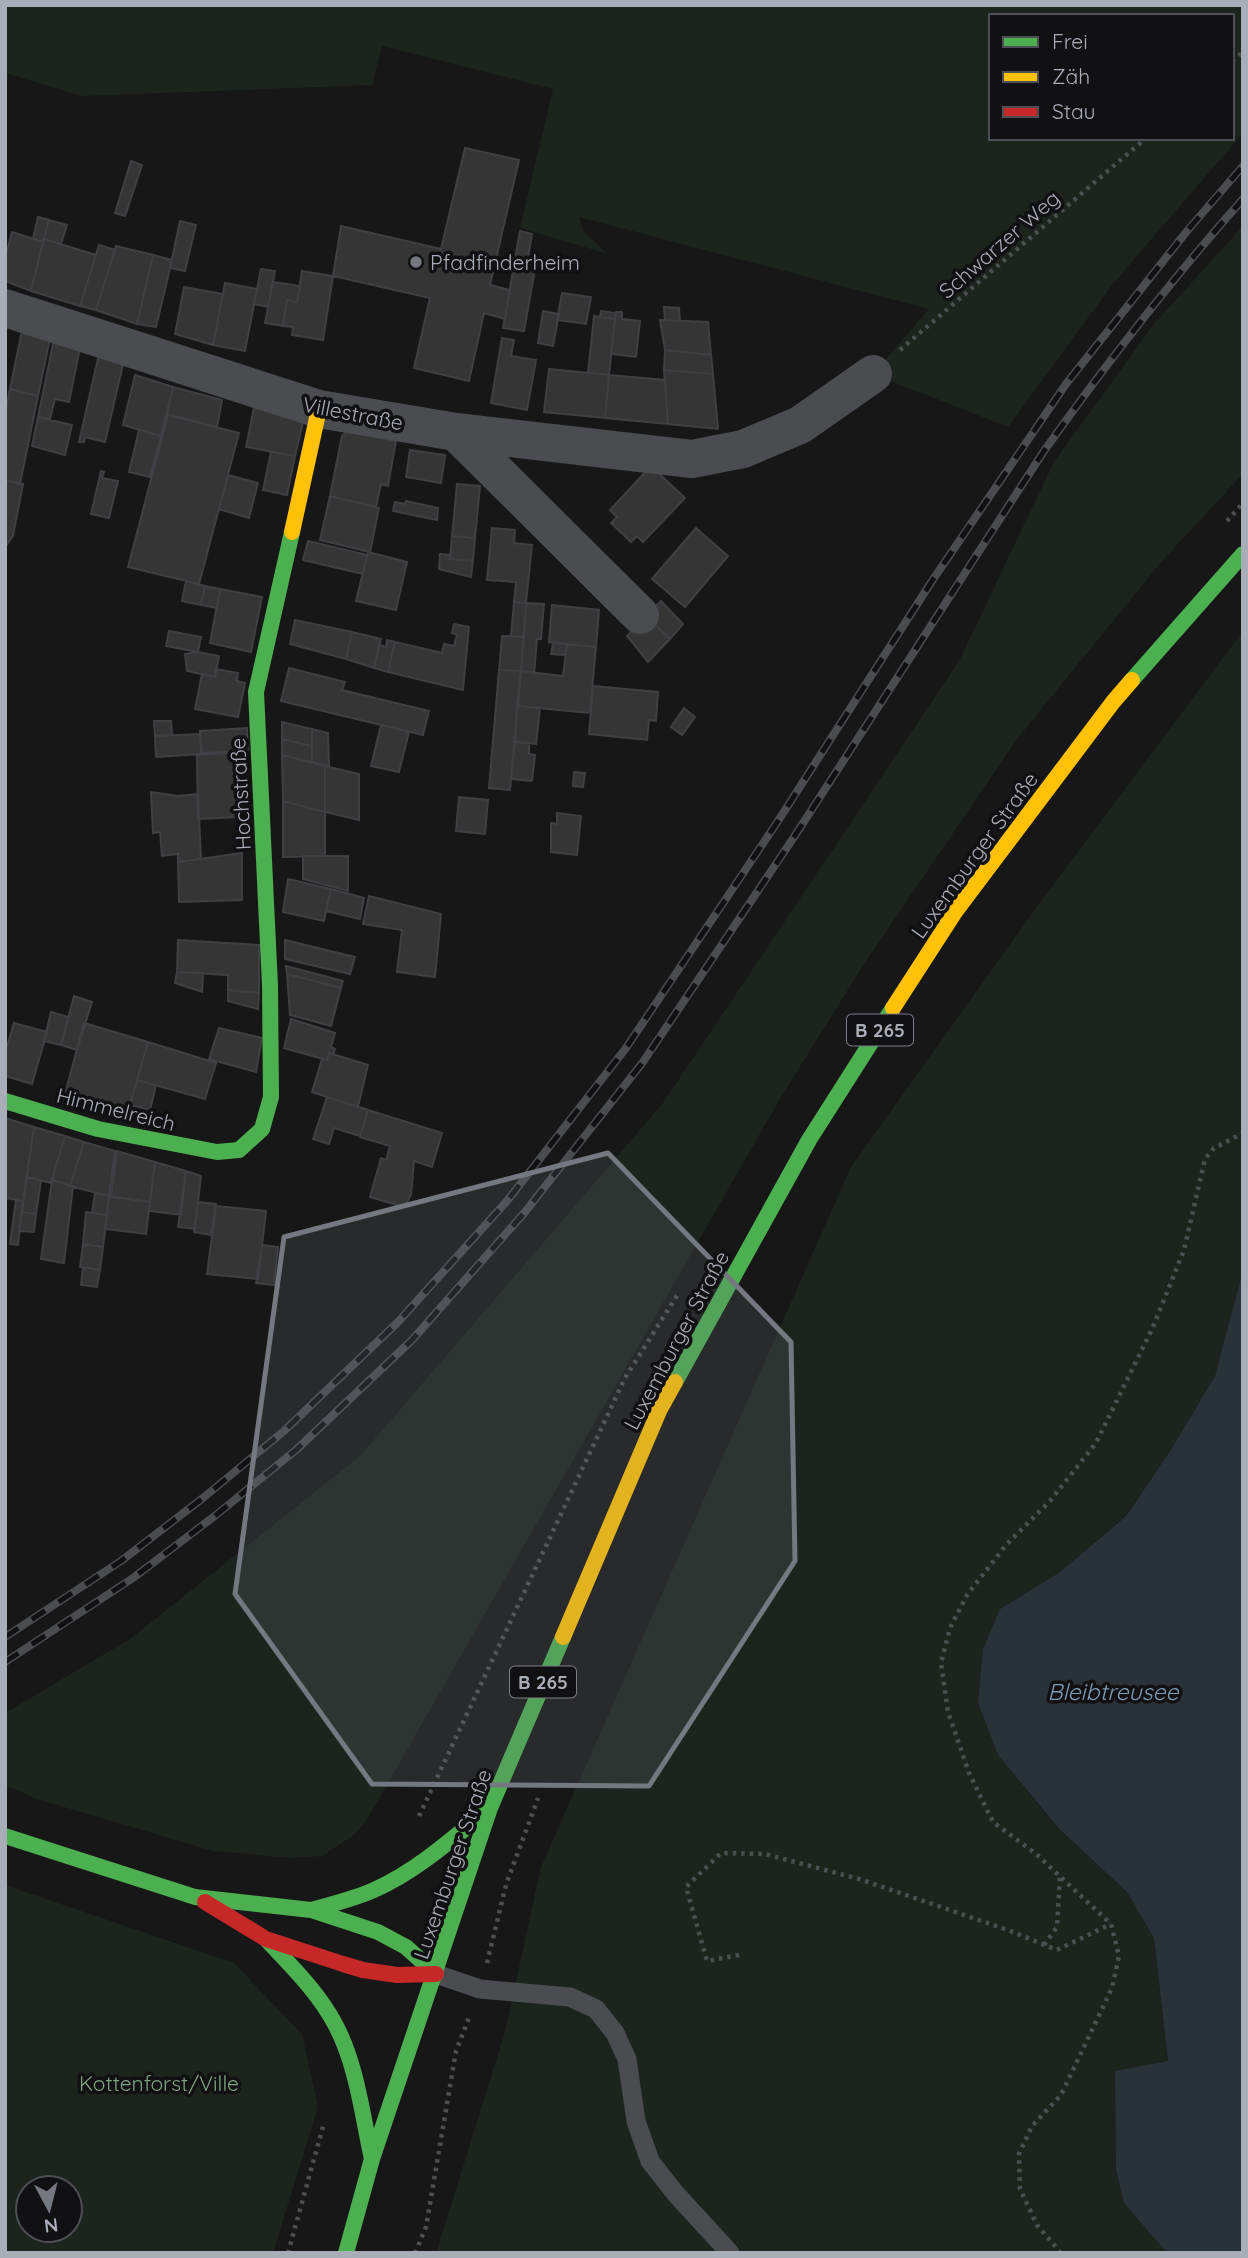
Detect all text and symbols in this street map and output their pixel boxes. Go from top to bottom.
legend [989,14,1234,140]
text: Frei [1052,28,1088,54]
text: Zäh [1052,63,1090,89]
text: Stau [1052,98,1095,124]
street label: Schwarzer Weg [933,184,1065,304]
place label: Pfadfinderheim [430,249,580,275]
marker: Pfadfinderheim [408,254,424,270]
street label: Villestraße [301,391,405,435]
street label: Hochstraße [224,737,256,851]
street label: Luxemburger Straße [905,767,1043,943]
road number: B 265 [847,1014,913,1046]
street label: Himmelreich [54,1082,178,1136]
street label: Luxemburger Straße [618,1246,734,1434]
road number: B 265 [510,1666,576,1698]
water label: Bleibtreusee [1048,1677,1179,1706]
street label: Luxemburger Straße [407,1766,497,1962]
park label: Kottenforst/Ville [79,2070,239,2096]
north arrow [14,2174,84,2244]
text: N [43,2213,59,2239]

